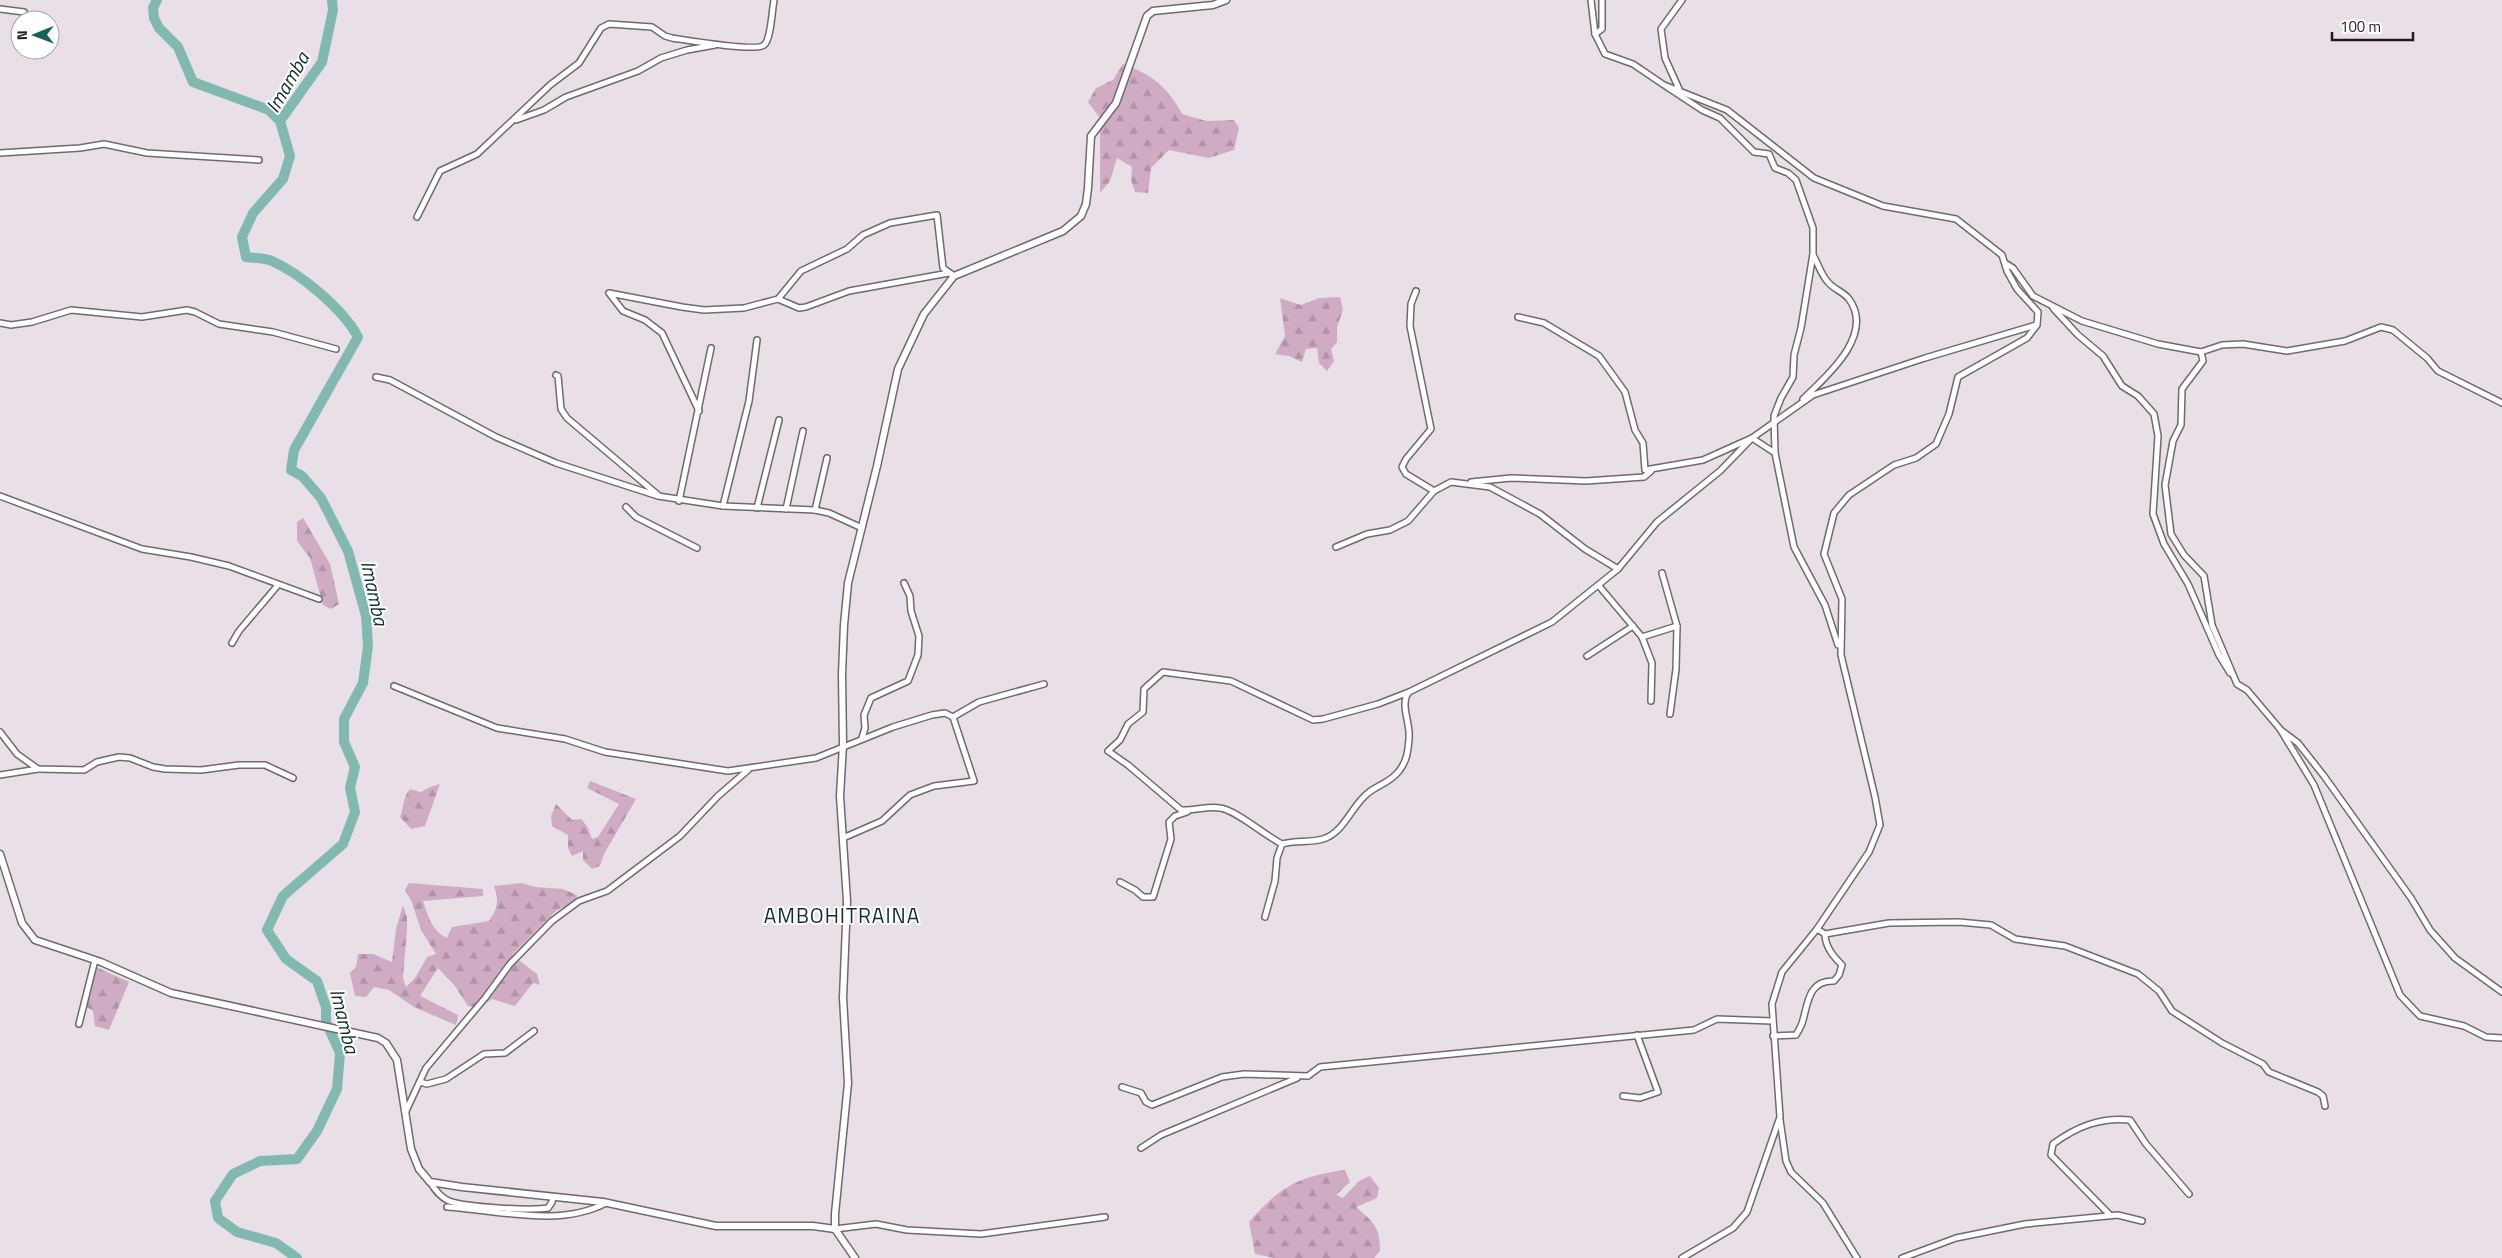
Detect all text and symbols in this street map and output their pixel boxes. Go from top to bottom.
north arrow [10,10,60,60]
scale bar [2332,10,2413,42]
text: 100 m [2340,15,2381,38]
text: N [11,30,32,40]
water label: Imamba [257,45,317,118]
water label: Imamba [353,558,397,629]
district label: AMBOHITRAINA [764,899,920,931]
water label: Imamba [322,985,368,1058]

